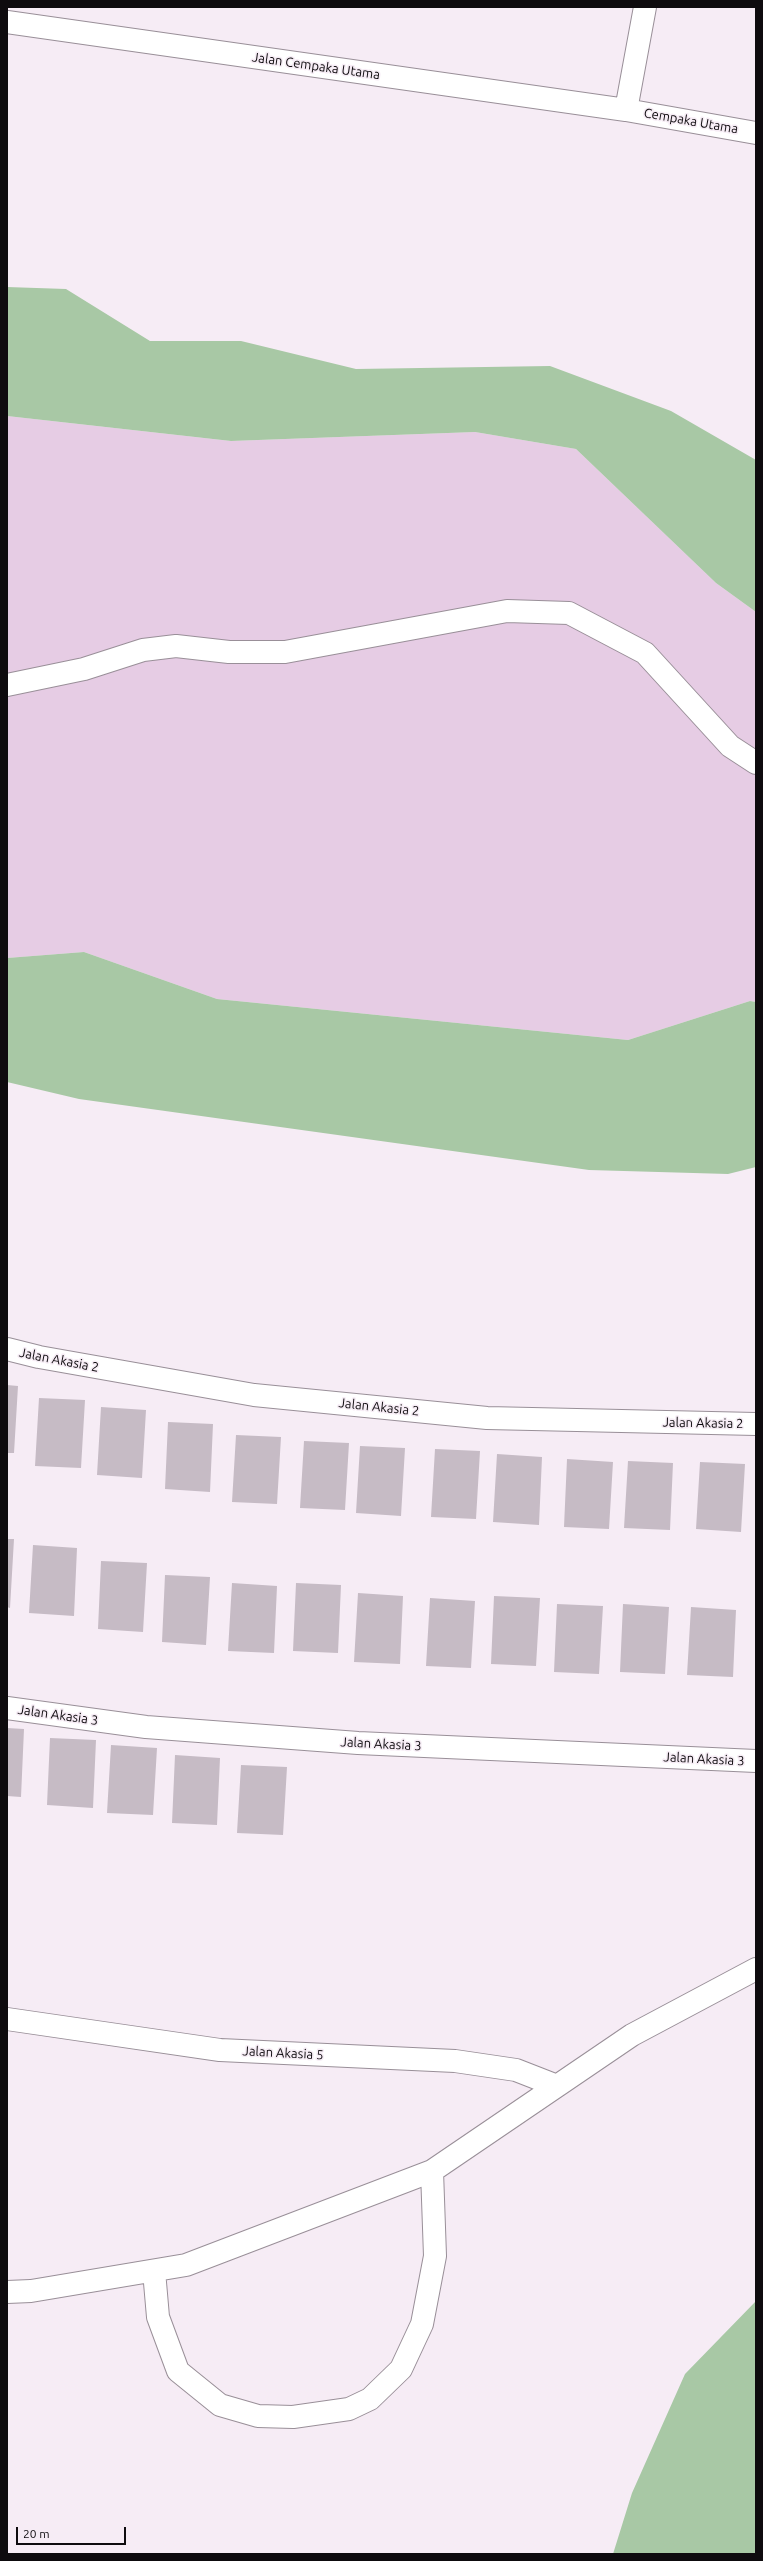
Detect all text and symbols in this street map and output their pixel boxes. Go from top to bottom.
street label: Jalan Cempaka Utama [251,49,381,83]
street label: Cempaka Utama [643,105,739,137]
street label: Jalan Akasia 2 [18,1345,100,1375]
street label: Jalan Akasia 2 [338,1395,420,1419]
street label: Jalan Akasia 2 [662,1414,744,1432]
street label: Jalan Akasia 3 [17,1702,99,1728]
street label: Jalan Akasia 3 [340,1734,422,1754]
street label: Jalan Akasia 3 [663,1749,745,1769]
street label: Jalan Akasia 5 [242,2043,324,2063]
scale bar [18,2519,128,2545]
text: 20 m [23,2527,50,2540]

